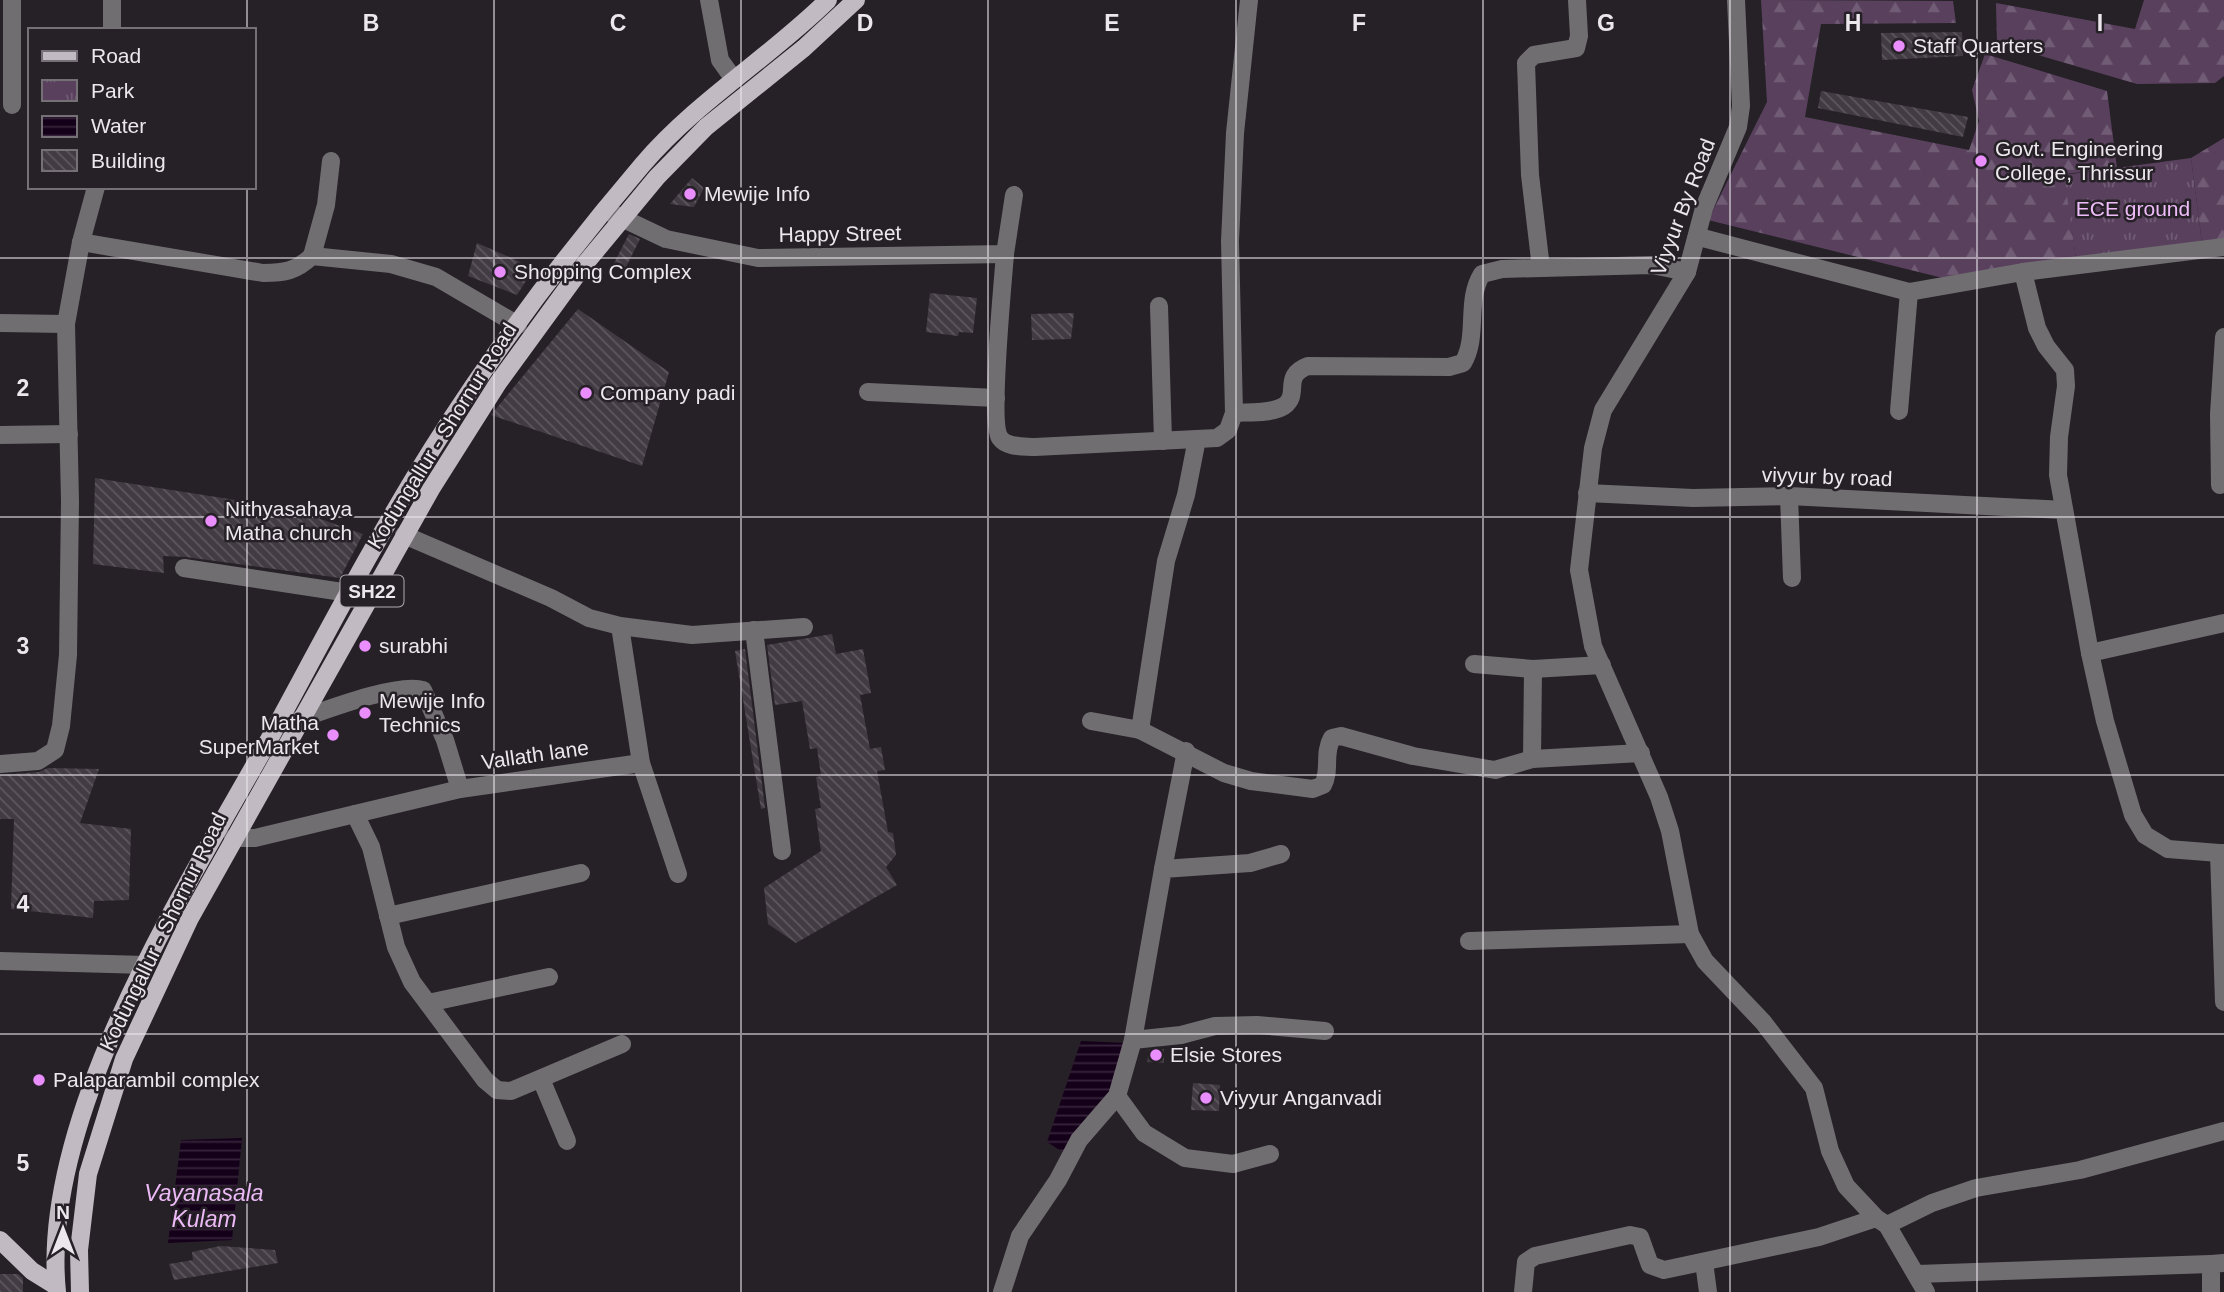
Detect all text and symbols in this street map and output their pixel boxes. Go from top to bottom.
text: B [363,10,379,36]
text: C [610,10,626,36]
text: D [857,10,873,36]
text: E [1104,10,1120,36]
text: F [1352,10,1366,36]
text: G [1597,10,1615,36]
text: H [1845,10,1861,36]
text: I [2097,10,2103,36]
legend [28,28,256,189]
place label: Staff Quarters [1913,34,2043,57]
marker: Staff Quarters [1891,38,1907,54]
text: Road [91,44,141,67]
text: Park [91,79,135,102]
text: Water [91,114,146,137]
street label: Viyyur By Road [1646,135,1719,278]
place label: Govt. Engineering College, Thrissur [1995,137,2163,184]
text: Building [91,149,166,172]
marker: Govt. Engineering College, Thrissur [1973,153,1989,169]
place label: Mewije Info [704,182,810,205]
marker: Mewije Info [682,186,698,202]
park label: ECE ground [2076,197,2190,220]
street label: Happy Street [779,221,902,246]
place label: Shopping Complex [514,260,692,283]
marker: Shopping Complex [492,264,508,280]
street label: Kodungallur - Shornur Road [363,319,521,553]
text: 2 [17,375,29,401]
place label: Company padi [600,381,735,404]
marker: Company padi [578,385,594,401]
street label: viyyur by road [1761,463,1893,490]
place label: Nithyasahaya Matha church [225,497,353,544]
marker: Nithyasahaya Matha church [203,513,219,529]
road number: SH22 [340,576,404,606]
text: 3 [17,633,29,659]
place label: surabhi [379,634,448,657]
marker: surabhi [357,638,373,654]
place label: Mewije Info Technics [379,689,485,736]
marker: Mewije Info Technics [357,705,373,721]
place label: Matha SuperMarket [199,711,319,758]
marker: Matha SuperMarket [325,727,341,743]
street label: Vallath lane [480,736,590,773]
street label: Kodungallur - Shornur Road [95,809,230,1054]
text: 4 [17,891,30,917]
place label: Elsie Stores [1170,1043,1282,1066]
marker: Elsie Stores [1148,1047,1164,1063]
place label: Palaparambil complex [53,1068,260,1091]
marker: Palaparambil complex [31,1072,47,1088]
place label: Viyyur Anganvadi [1220,1086,1382,1109]
marker: Viyyur Anganvadi [1198,1090,1214,1106]
text: 5 [17,1150,30,1176]
water label: Vayanasala Kulam [144,1180,264,1232]
north arrow [28,1194,98,1264]
text: N [56,1202,70,1223]

